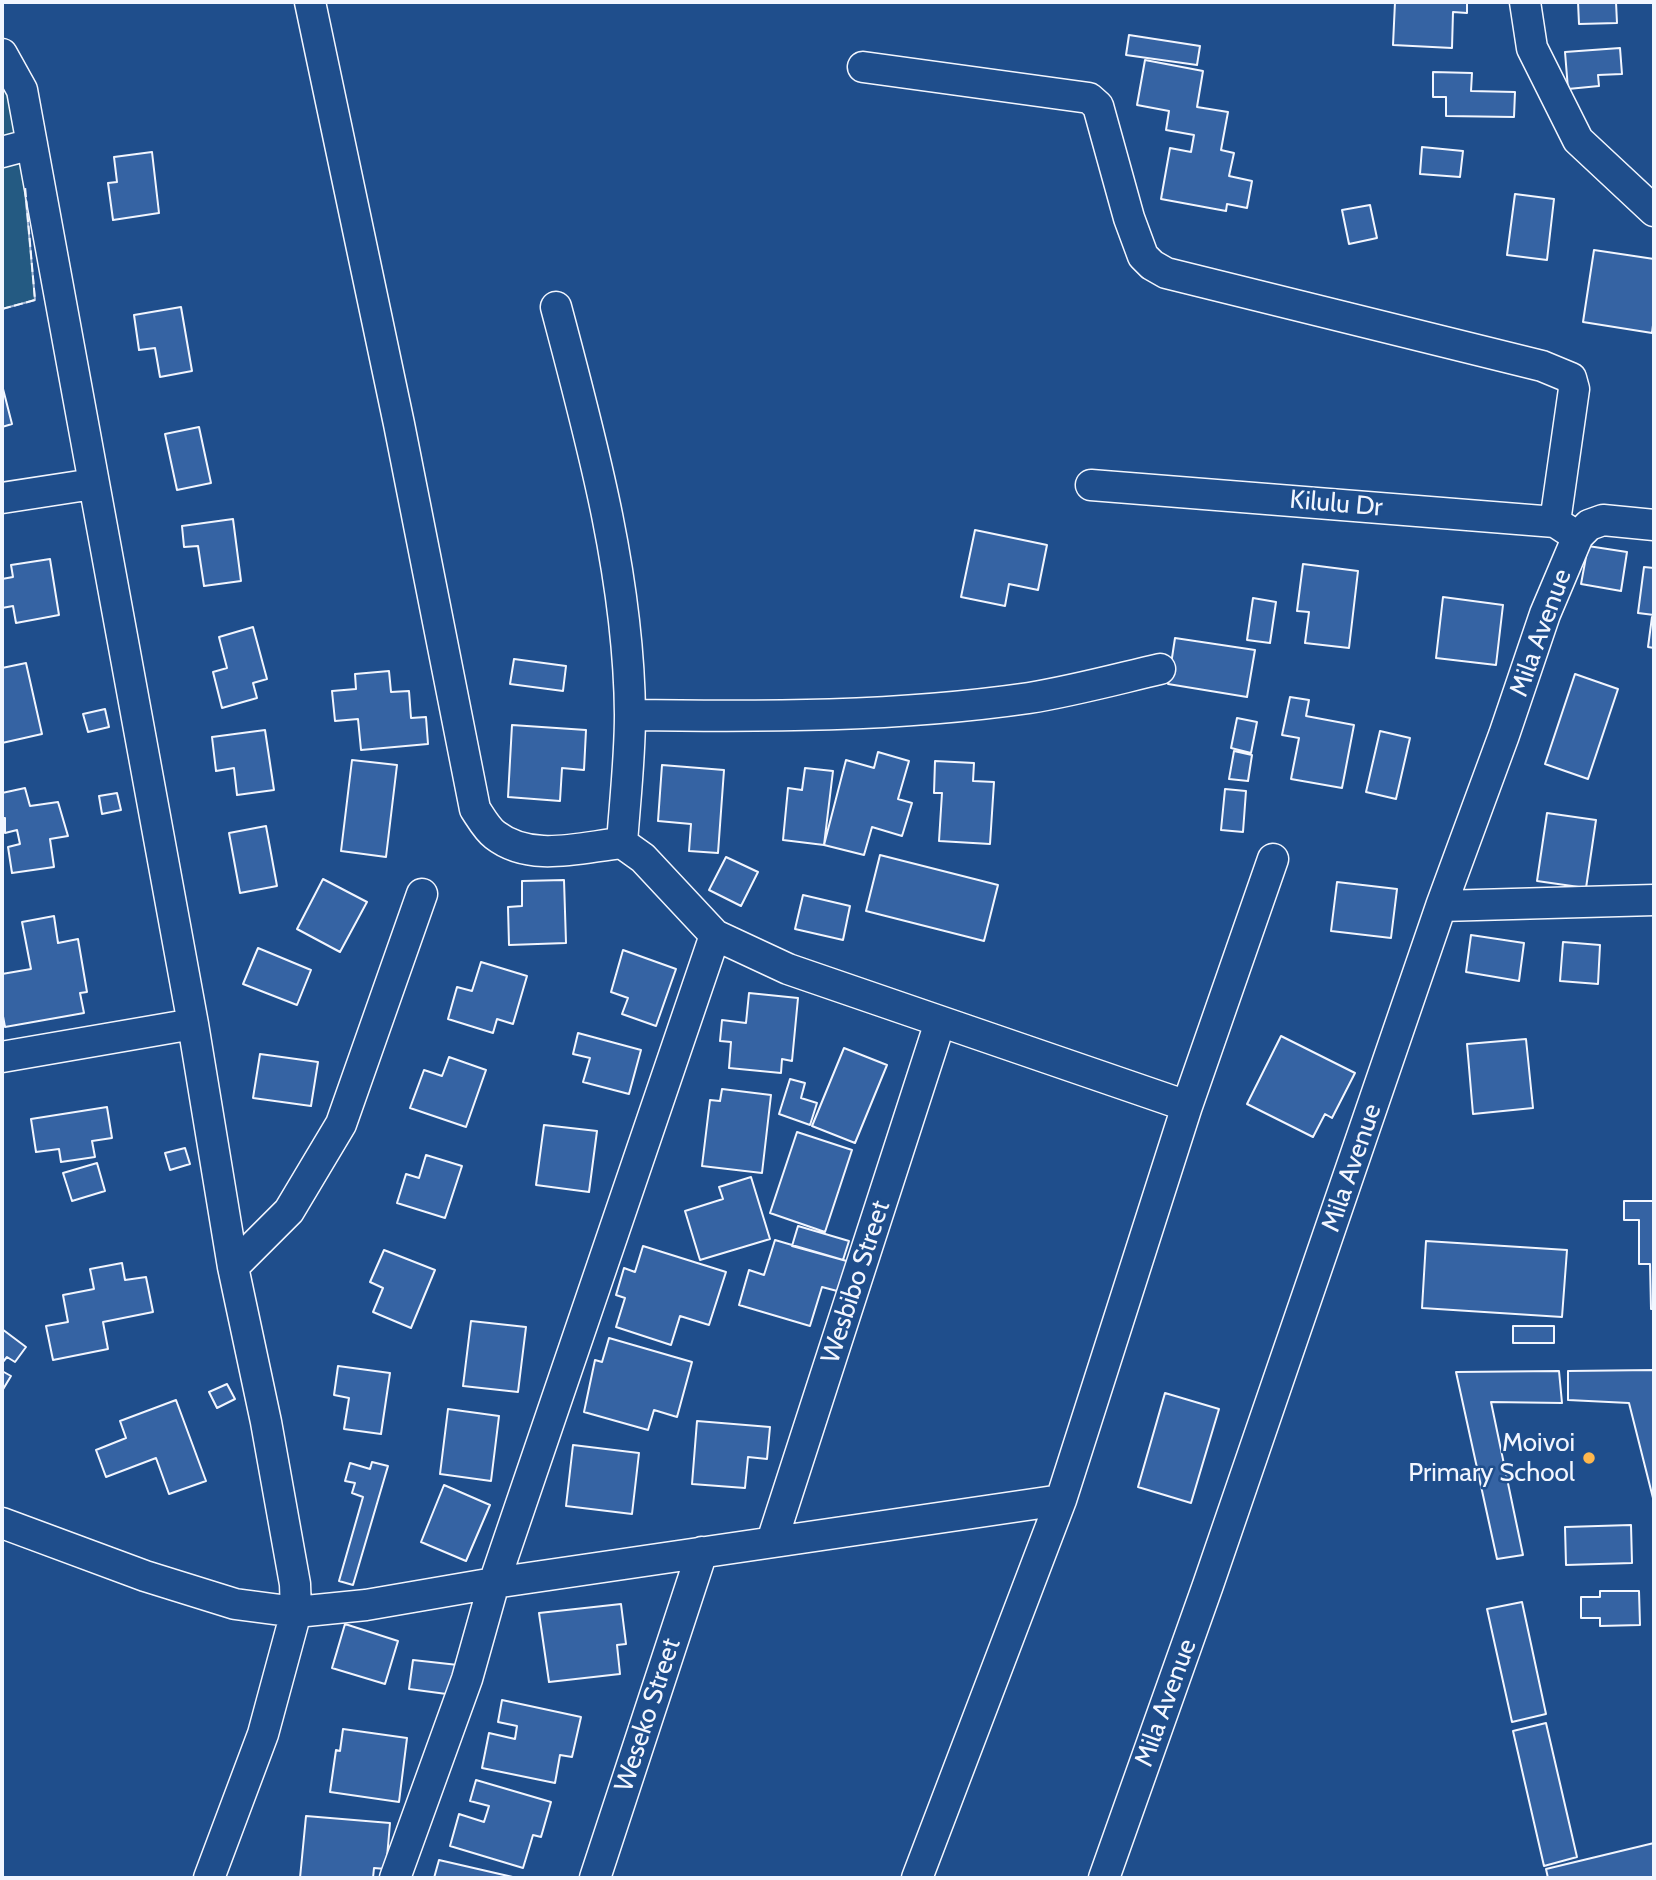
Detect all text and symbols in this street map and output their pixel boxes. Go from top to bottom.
street label: Kilulu Dr [1288,484,1384,524]
street label: Mila Avenue [1504,565,1578,701]
street label: Mila Avenue [1316,1100,1388,1236]
street label: Wesbibo Street [815,1197,897,1367]
place label: Moivoi Primary School [1408,1427,1575,1488]
marker: Moivoi Primary School [1581,1450,1597,1466]
street label: Weseko Street [609,1635,687,1795]
street label: Mila Avenue [1129,1635,1203,1771]

